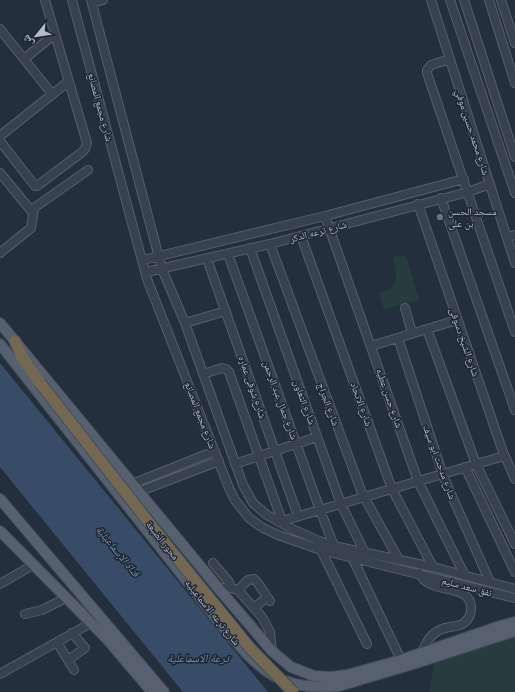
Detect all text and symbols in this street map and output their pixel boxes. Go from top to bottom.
north arrow [16,16,56,56]
text: ش [19,32,37,49]
street label: شارع مجمع المصانع [85,72,115,143]
street label: شارع محمد حسين موفي [451,88,492,177]
place label: مسجد الحسن بن على [448,206,497,230]
marker: مسجد الحسن بن على [435,212,445,222]
street label: شارع ترعه الدكر [288,219,348,246]
street label: شارع الشيخ دسوقى [447,306,482,379]
street label: شارع شوقى عماره [236,354,269,421]
street label: شارع جمال عبد الرحمن [260,359,300,442]
street label: شارع حسن عطيه [373,367,405,430]
street label: شارع التعاون [290,378,318,427]
street label: شارع مجمع المصانع [182,380,218,451]
street label: شارع الجراج [315,381,342,428]
street label: شارع الاتحاد [348,381,375,428]
street label: شارع مدحت ابو سيف [420,423,458,502]
street label: محور الضبعة [144,519,181,562]
water label: قناة الإسماعيلية [93,523,143,581]
street label: نفق سعد سليم [440,575,493,600]
street label: شارع ترعه الاسماعيليه [182,577,243,648]
water label: ترعة الاسماعلية [167,652,232,665]

